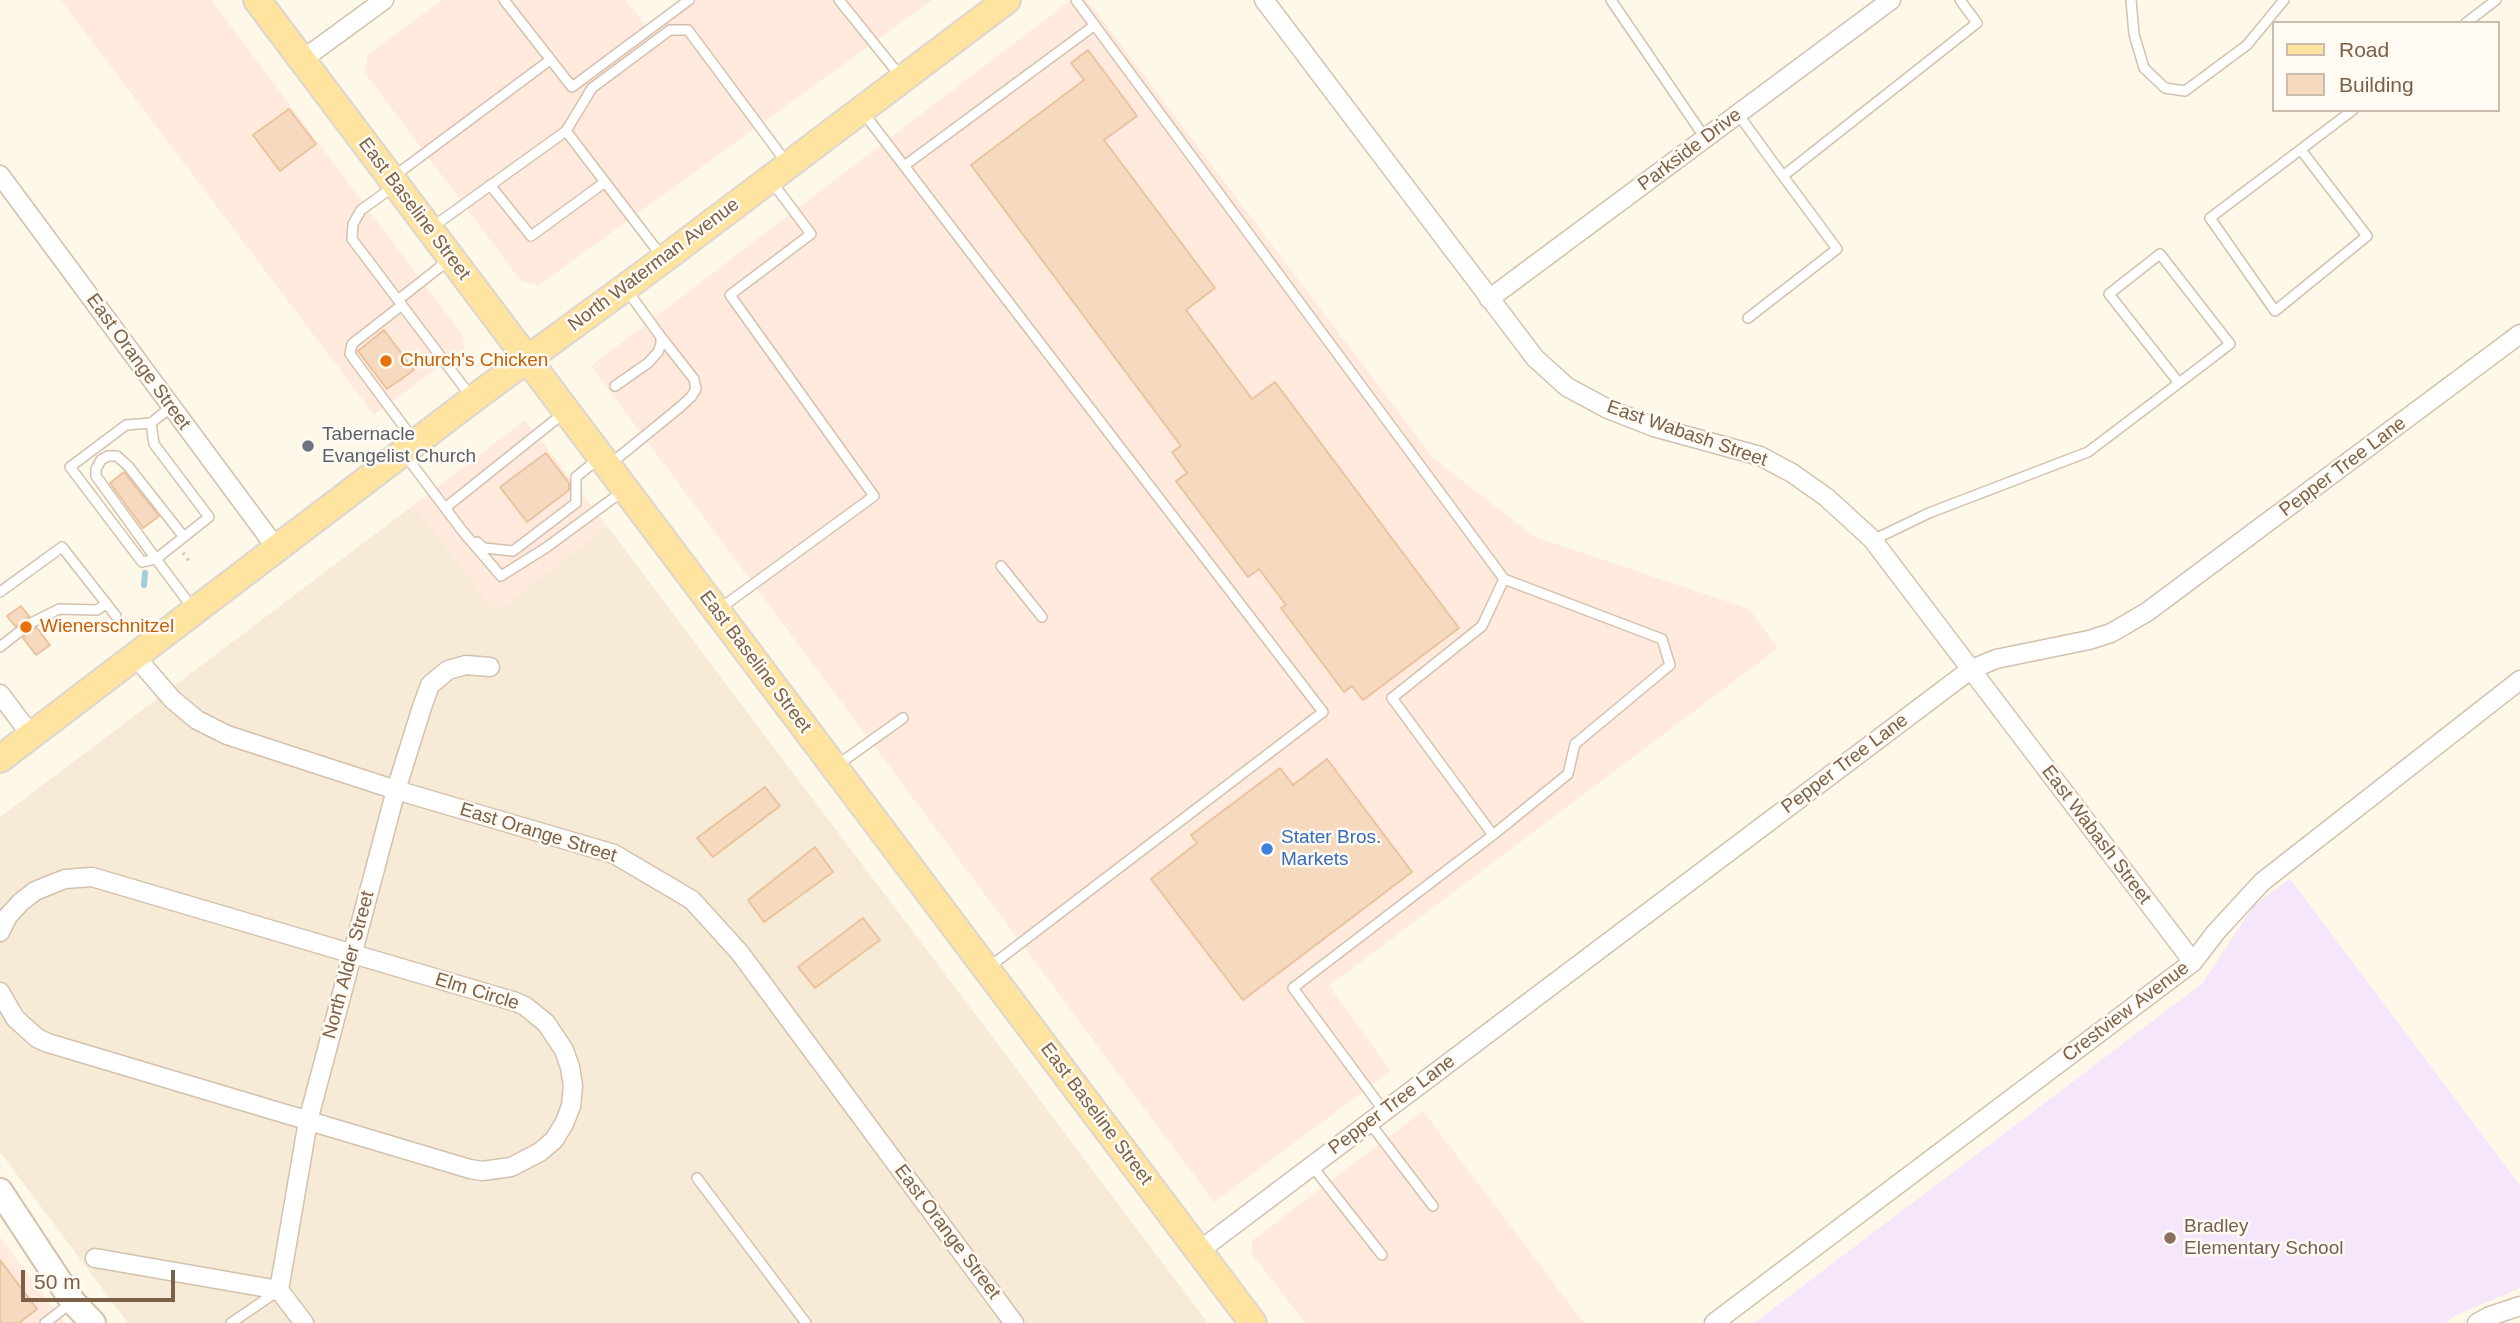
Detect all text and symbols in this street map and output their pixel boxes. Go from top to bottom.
legend [2272,21,2499,112]
text: Road [2339,38,2389,61]
text: Building [2339,73,2414,96]
street label: Parkside Drive [1634,104,1746,196]
street label: East Baseline Street [353,133,475,285]
street label: North Waterman Avenue [564,193,744,337]
street label: East Orange Street [81,290,195,434]
place label: Church's Chicken [400,350,548,372]
marker: Church's Chicken [378,353,394,369]
street label: East Wabash Street [1604,396,1770,472]
street label: Pepper Tree Lane [2275,412,2411,522]
place label: Tabernacle Evangelist Church [322,424,476,468]
marker: Tabernacle Evangelist Church [300,438,316,454]
street label: East Baseline Street [694,586,816,738]
place label: Wienerschnitzel [40,616,174,638]
marker: Wienerschnitzel [18,619,34,635]
street label: Pepper Tree Lane [1777,709,1913,819]
street label: East Wabash Street [2036,761,2156,909]
street label: East Orange Street [457,798,619,868]
place label: Stater Bros. Markets [1281,827,1381,871]
marker: Stater Bros. Markets [1259,841,1275,857]
street label: North Alder Street [318,889,380,1041]
street label: Crestview Avenue [2058,957,2194,1067]
street label: Elm Circle [432,968,522,1016]
street label: East Baseline Street [1035,1038,1157,1190]
street label: Pepper Tree Lane [1324,1050,1460,1160]
street label: East Orange Street [889,1160,1005,1304]
place label: Bradley Elementary School [2184,1216,2343,1260]
marker: Bradley Elementary School [2162,1230,2178,1246]
scale bar [24,1256,178,1300]
text: 50 m [34,1270,81,1293]

